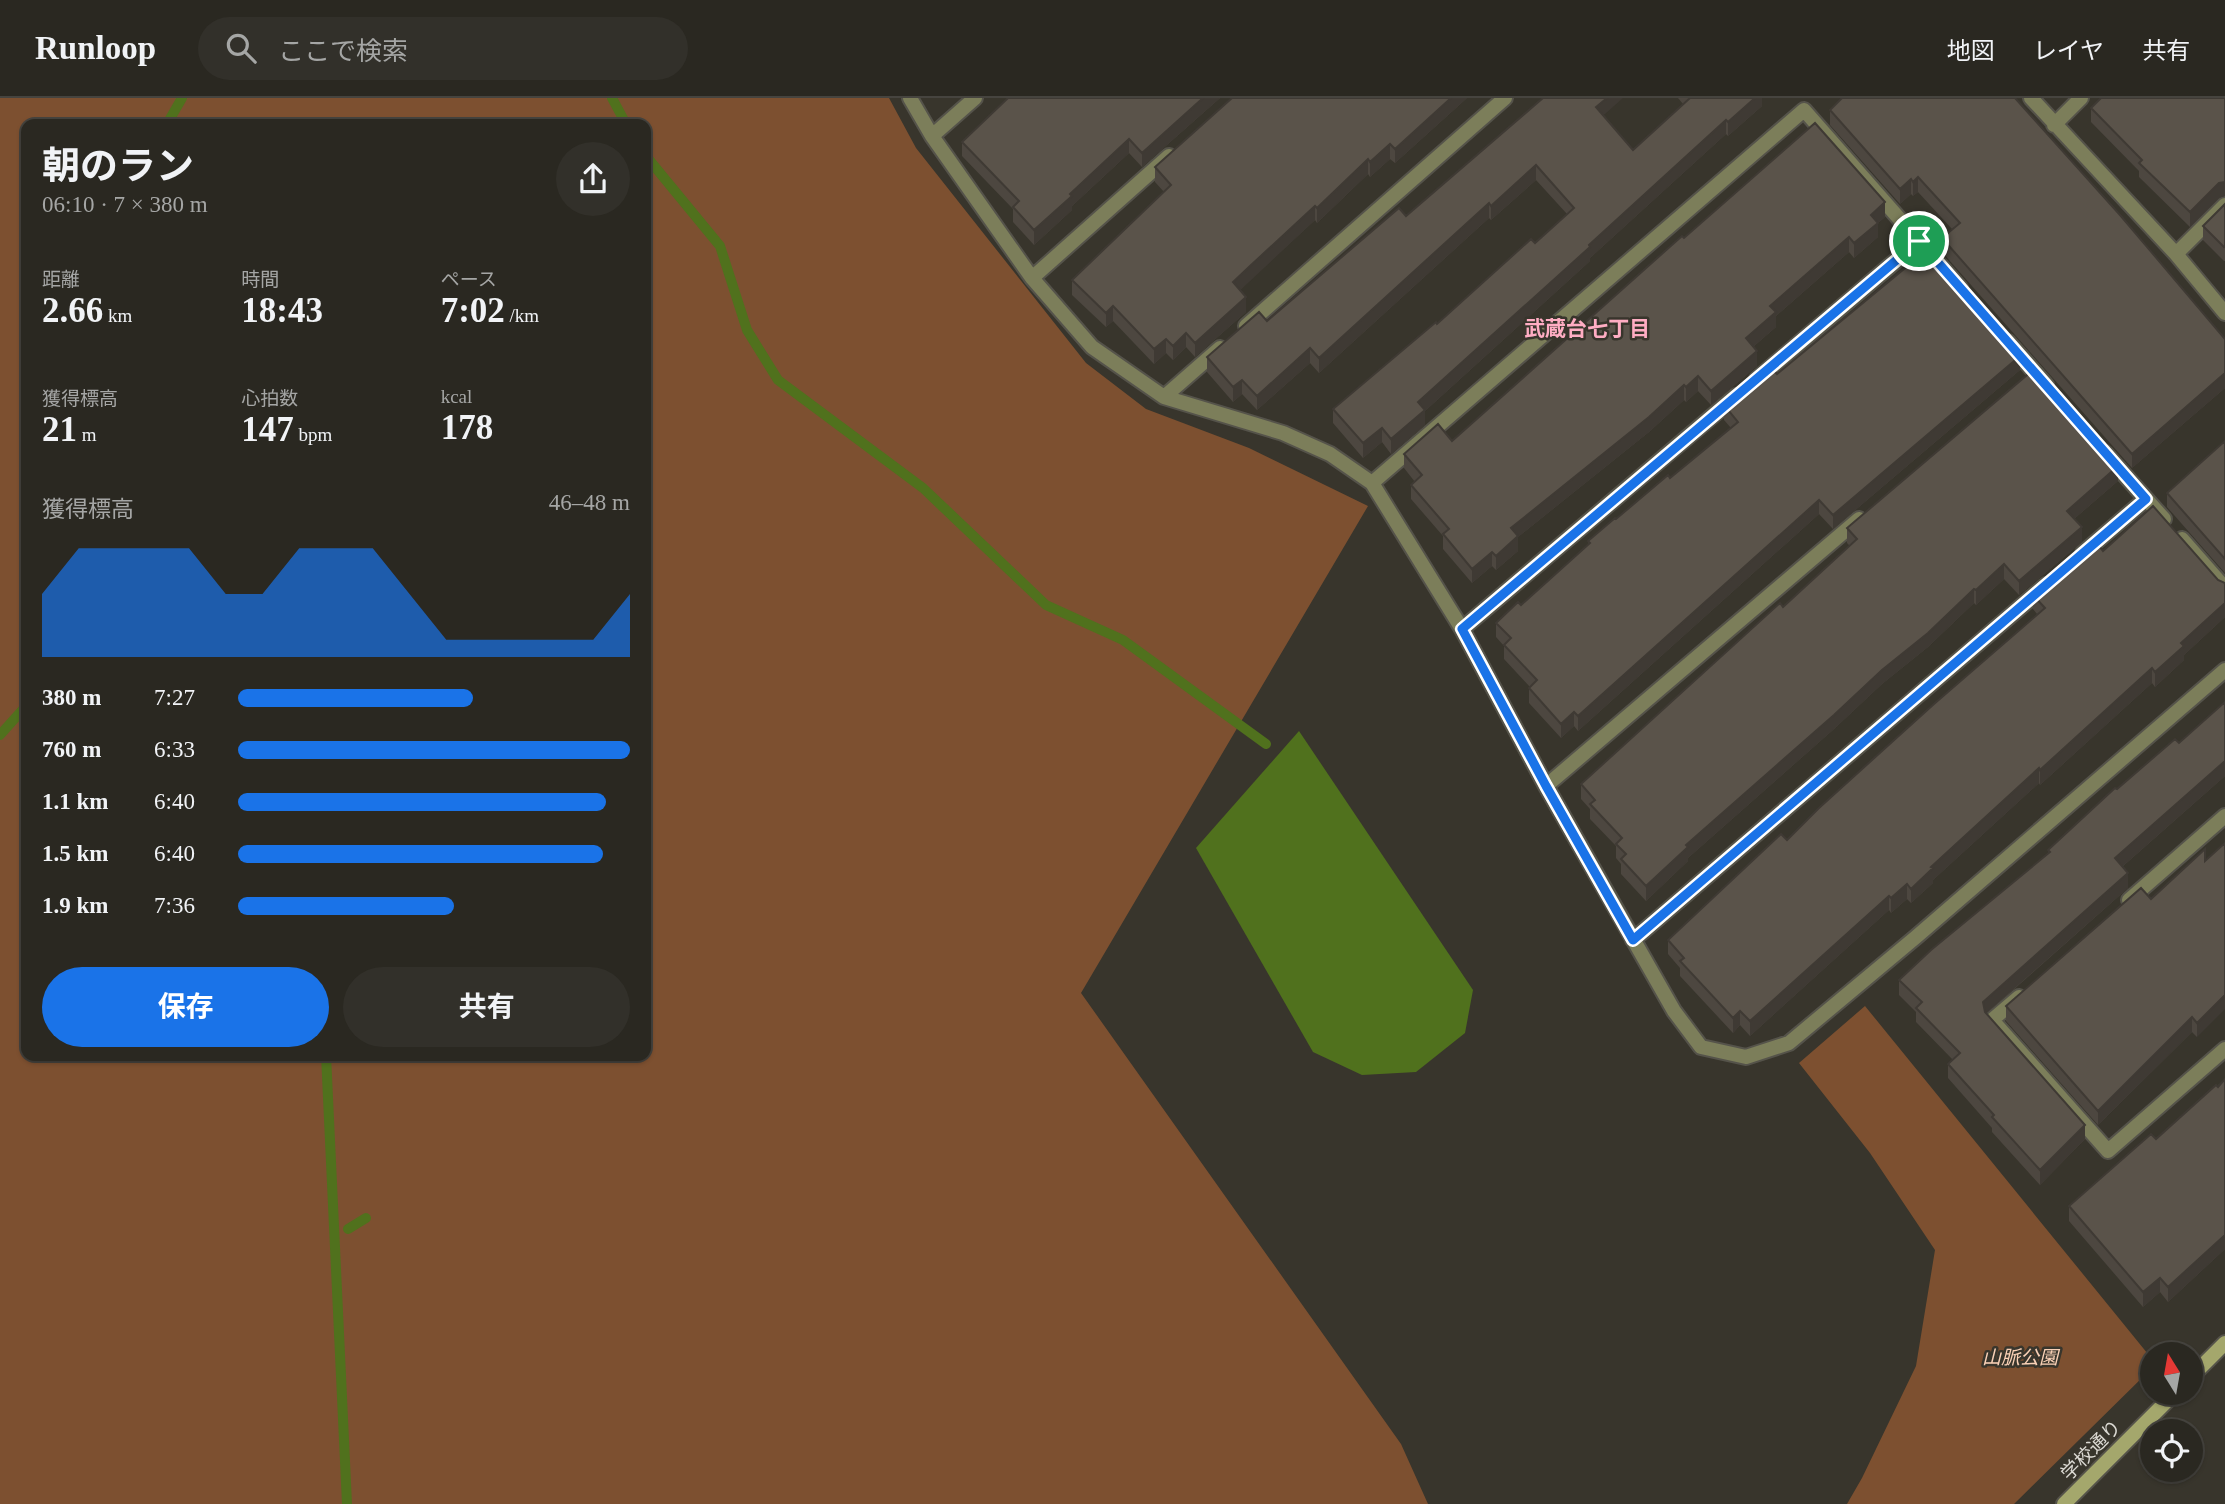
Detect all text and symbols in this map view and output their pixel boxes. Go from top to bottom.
search box [198,17,688,80]
icon: search [222,29,260,67]
text: Runloop [35,30,156,66]
text: ここで検索 [278,37,408,66]
text: 地図 [1947,38,1995,64]
text: レイヤ [2033,38,2104,64]
text: 共有 [2142,38,2190,64]
button: share [556,142,630,216]
text: 朝のラン [42,145,194,187]
text: 06:10 · 7 × 380 m [42,192,208,217]
pin [1889,211,1949,271]
icon: arrive [1900,222,1938,260]
text: 距離 [42,269,80,290]
text: 時間 [241,269,279,290]
text: ペース [441,269,497,290]
text: 2.66 [42,291,103,330]
text: 18:43 [241,291,323,330]
text: 7:02 [441,291,505,330]
text: km [103,305,132,326]
text: /km [505,305,539,326]
district label: 武蔵台七丁目 [1524,317,1650,341]
text: kcal [441,386,472,407]
text: 獲得標高 [42,388,118,409]
text: 心拍数 [241,388,298,409]
text: 178 [441,408,493,447]
text: 21 [42,410,77,449]
text: 147 [241,410,294,449]
text: m [77,424,97,445]
text: bpm [294,424,332,445]
text: 46–48 m [549,490,630,515]
text: 獲得標高 [42,497,134,522]
text: 380 m [42,685,101,710]
text: 7:27 [154,685,195,710]
text: 760 m [42,737,101,762]
text: 6:33 [154,737,195,762]
text: 1.1 km [42,789,108,814]
text: 6:40 [154,789,195,814]
text: 1.5 km [42,841,108,866]
text: 6:40 [154,841,195,866]
text: 1.9 km [42,893,108,918]
text: 7:36 [154,893,195,918]
button: 保存 [42,967,329,1047]
button: 共有 [343,967,630,1047]
north arrow [2140,1342,2203,1405]
map controls [2140,1342,2203,1482]
park label: 山脈公園 [1982,1347,2061,1368]
street label: 学校通り [2057,1416,2125,1484]
button: locate [2140,1419,2203,1482]

